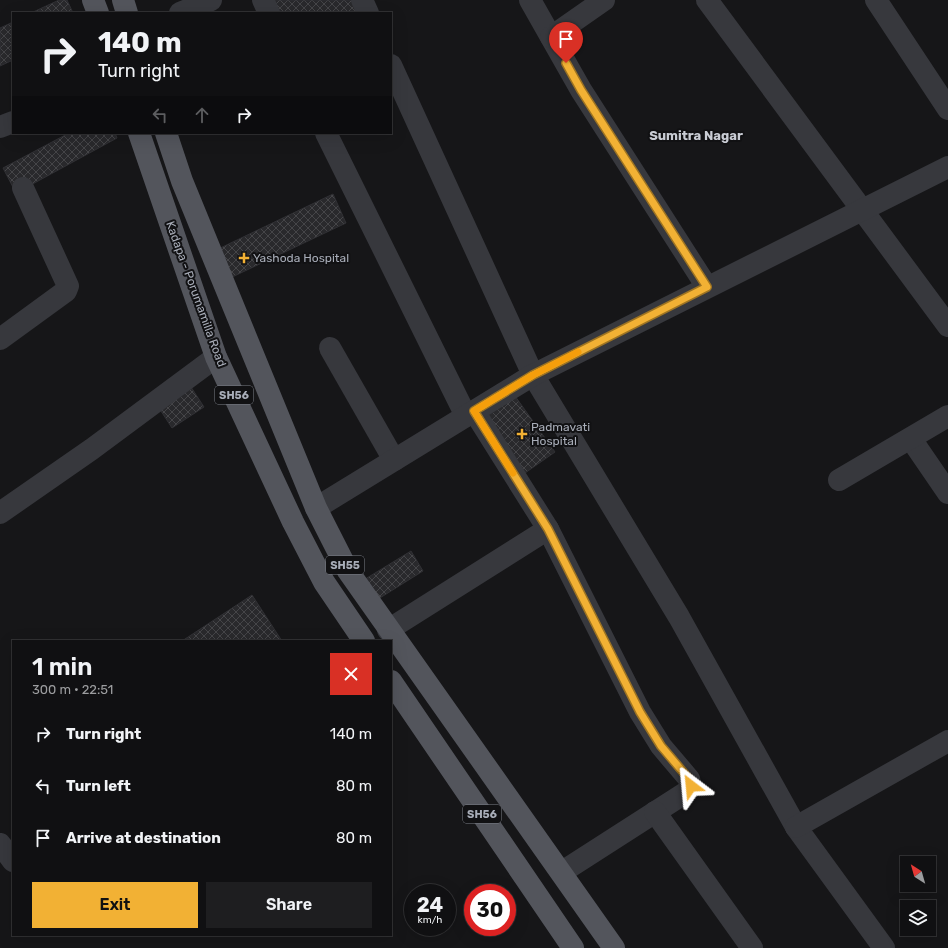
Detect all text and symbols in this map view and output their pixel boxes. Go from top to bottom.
pin [549,22,583,63]
text: 140 m [98,26,182,59]
icon: right [32,28,84,80]
icon: arrive [555,28,577,50]
text: Turn right [98,60,180,82]
icon: left [149,104,171,126]
icon: ahead [191,104,213,126]
icon: right [233,104,255,126]
district label: Sumitra Nagar [649,128,743,143]
street label: Kadapa - Porumamilla Road [163,219,229,369]
place label: Yashoda Hospital [253,251,349,265]
marker: Yashoda Hospital [238,252,250,264]
road number: SH56 [215,386,253,404]
place label: Padmavati Hospital [531,420,590,448]
marker: Padmavati Hospital [516,428,528,440]
road number: SH55 [326,556,364,574]
text: 1 min [32,653,92,681]
button: close [330,653,372,695]
text: 300 m · 22:51 [32,682,113,697]
icon: right [32,723,54,745]
text: Turn right [66,725,141,743]
text: 140 m [330,725,372,743]
position arrow [670,765,712,807]
icon: left [32,775,54,797]
text: Turn left [66,777,131,795]
text: 80 m [336,777,372,795]
road number: SH56 [463,805,501,823]
icon: arrive [32,827,54,849]
text: Arrive at destination [66,829,221,847]
text: 80 m [336,829,372,847]
north arrow [900,856,936,892]
map controls [900,856,936,936]
button: Exit [32,882,198,928]
button: Share [206,882,372,928]
speed limit sign: 30 [464,884,516,936]
text: 24 [417,893,443,917]
button: layers [900,900,936,936]
text: km/h [418,914,442,926]

